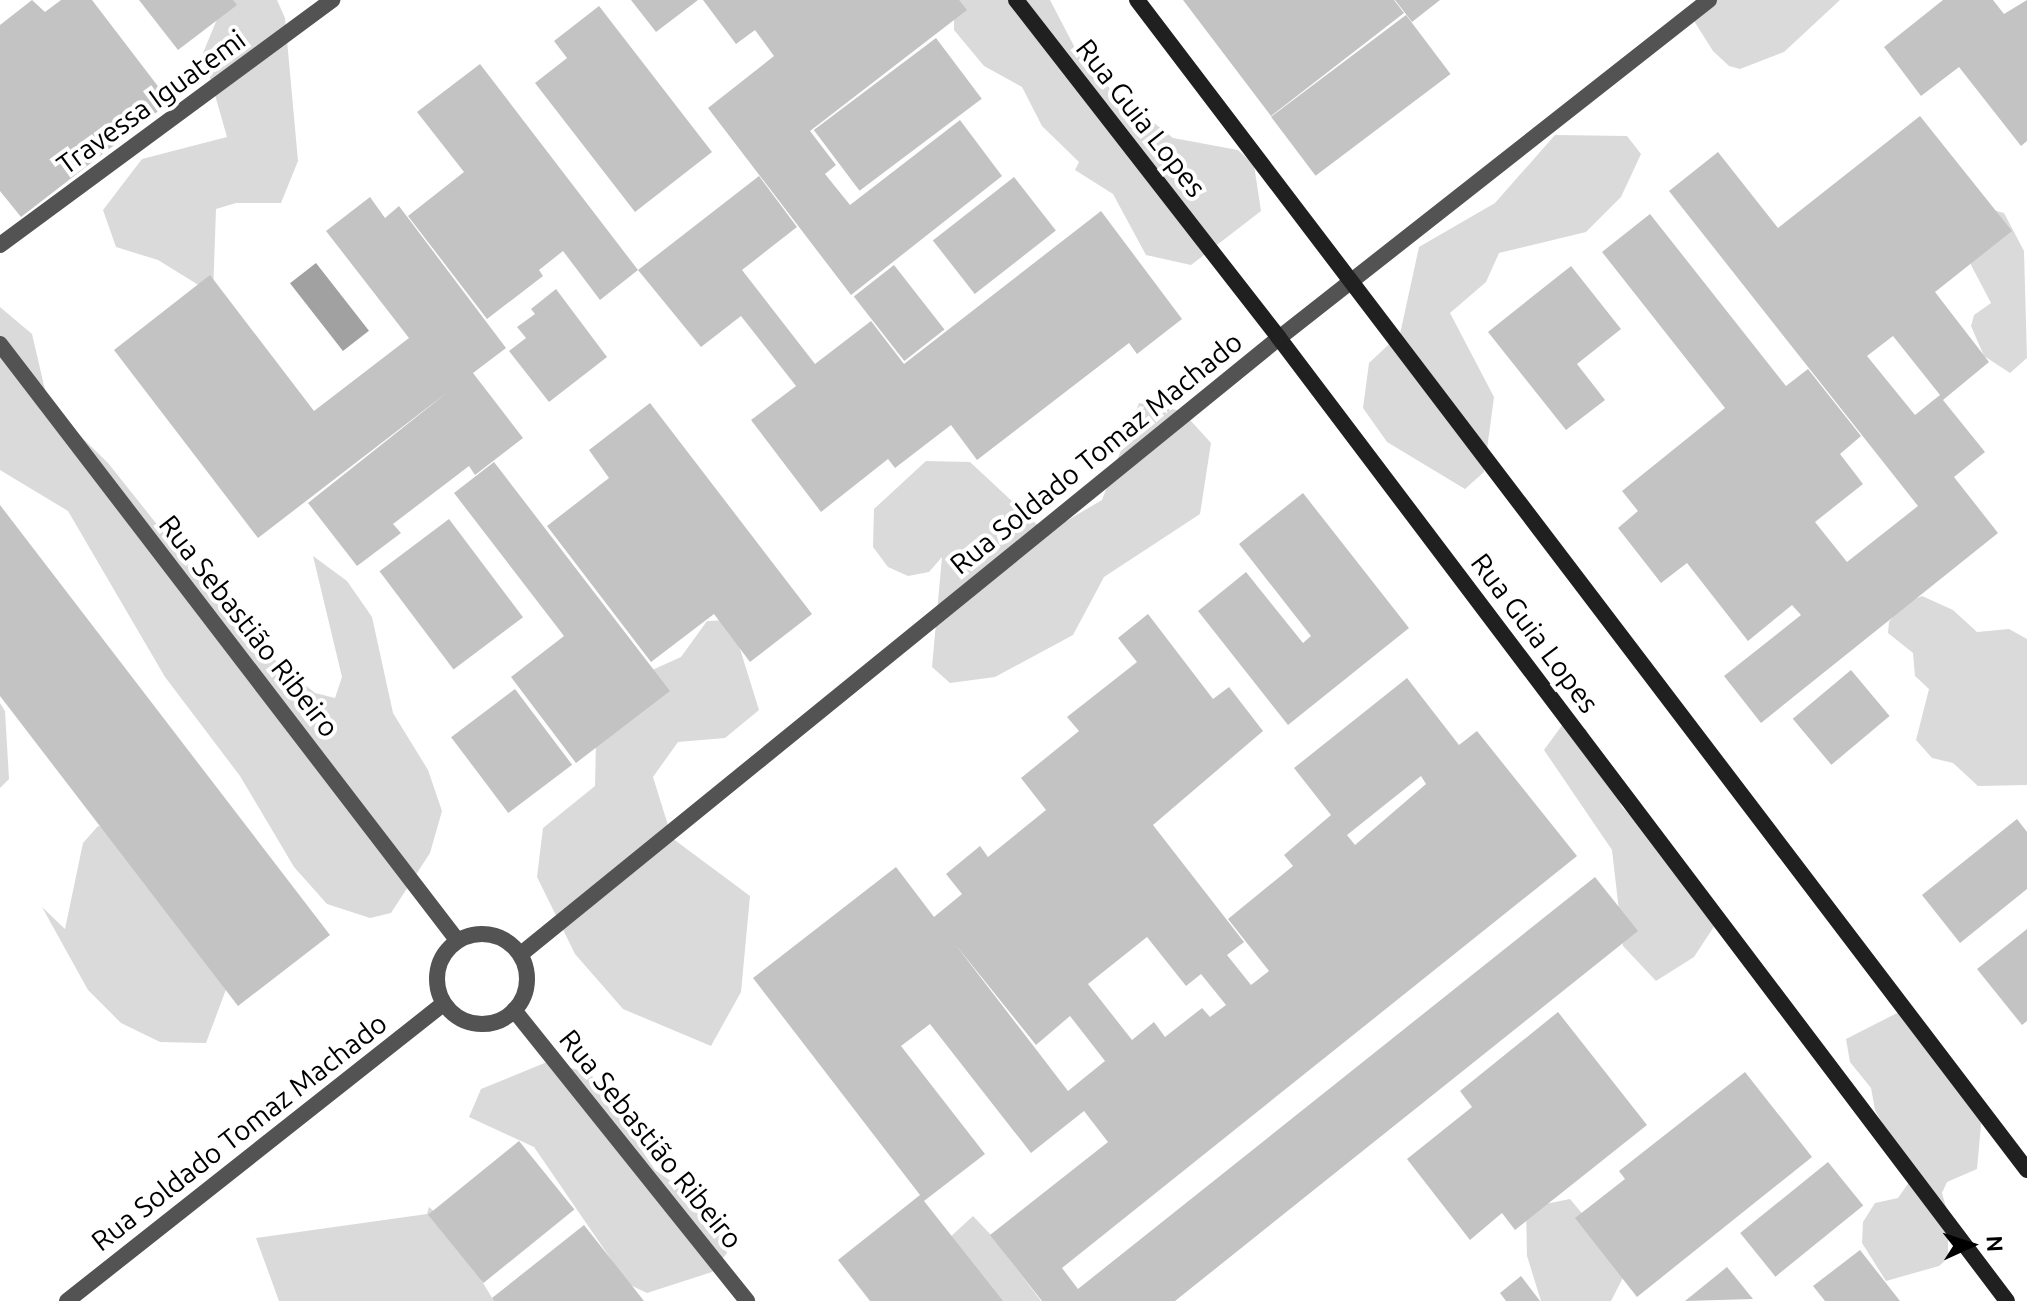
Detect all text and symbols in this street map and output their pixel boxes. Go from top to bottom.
street label: Travessa Iguatemi [50,22,252,182]
street label: Rua Guia Lopes [1069,32,1213,204]
street label: Rua Soldado Tomaz Machado [943,325,1249,581]
street label: Rua Sebastião Ribeiro [152,508,346,744]
street label: Rua Guia Lopes [1464,547,1606,719]
street label: Rua Soldado Tomaz Machado [84,1006,394,1258]
street label: Rua Sebastião Ribeiro [552,1023,750,1255]
north arrow [1931,1205,2011,1285]
text: N [1983,1235,2008,1253]

